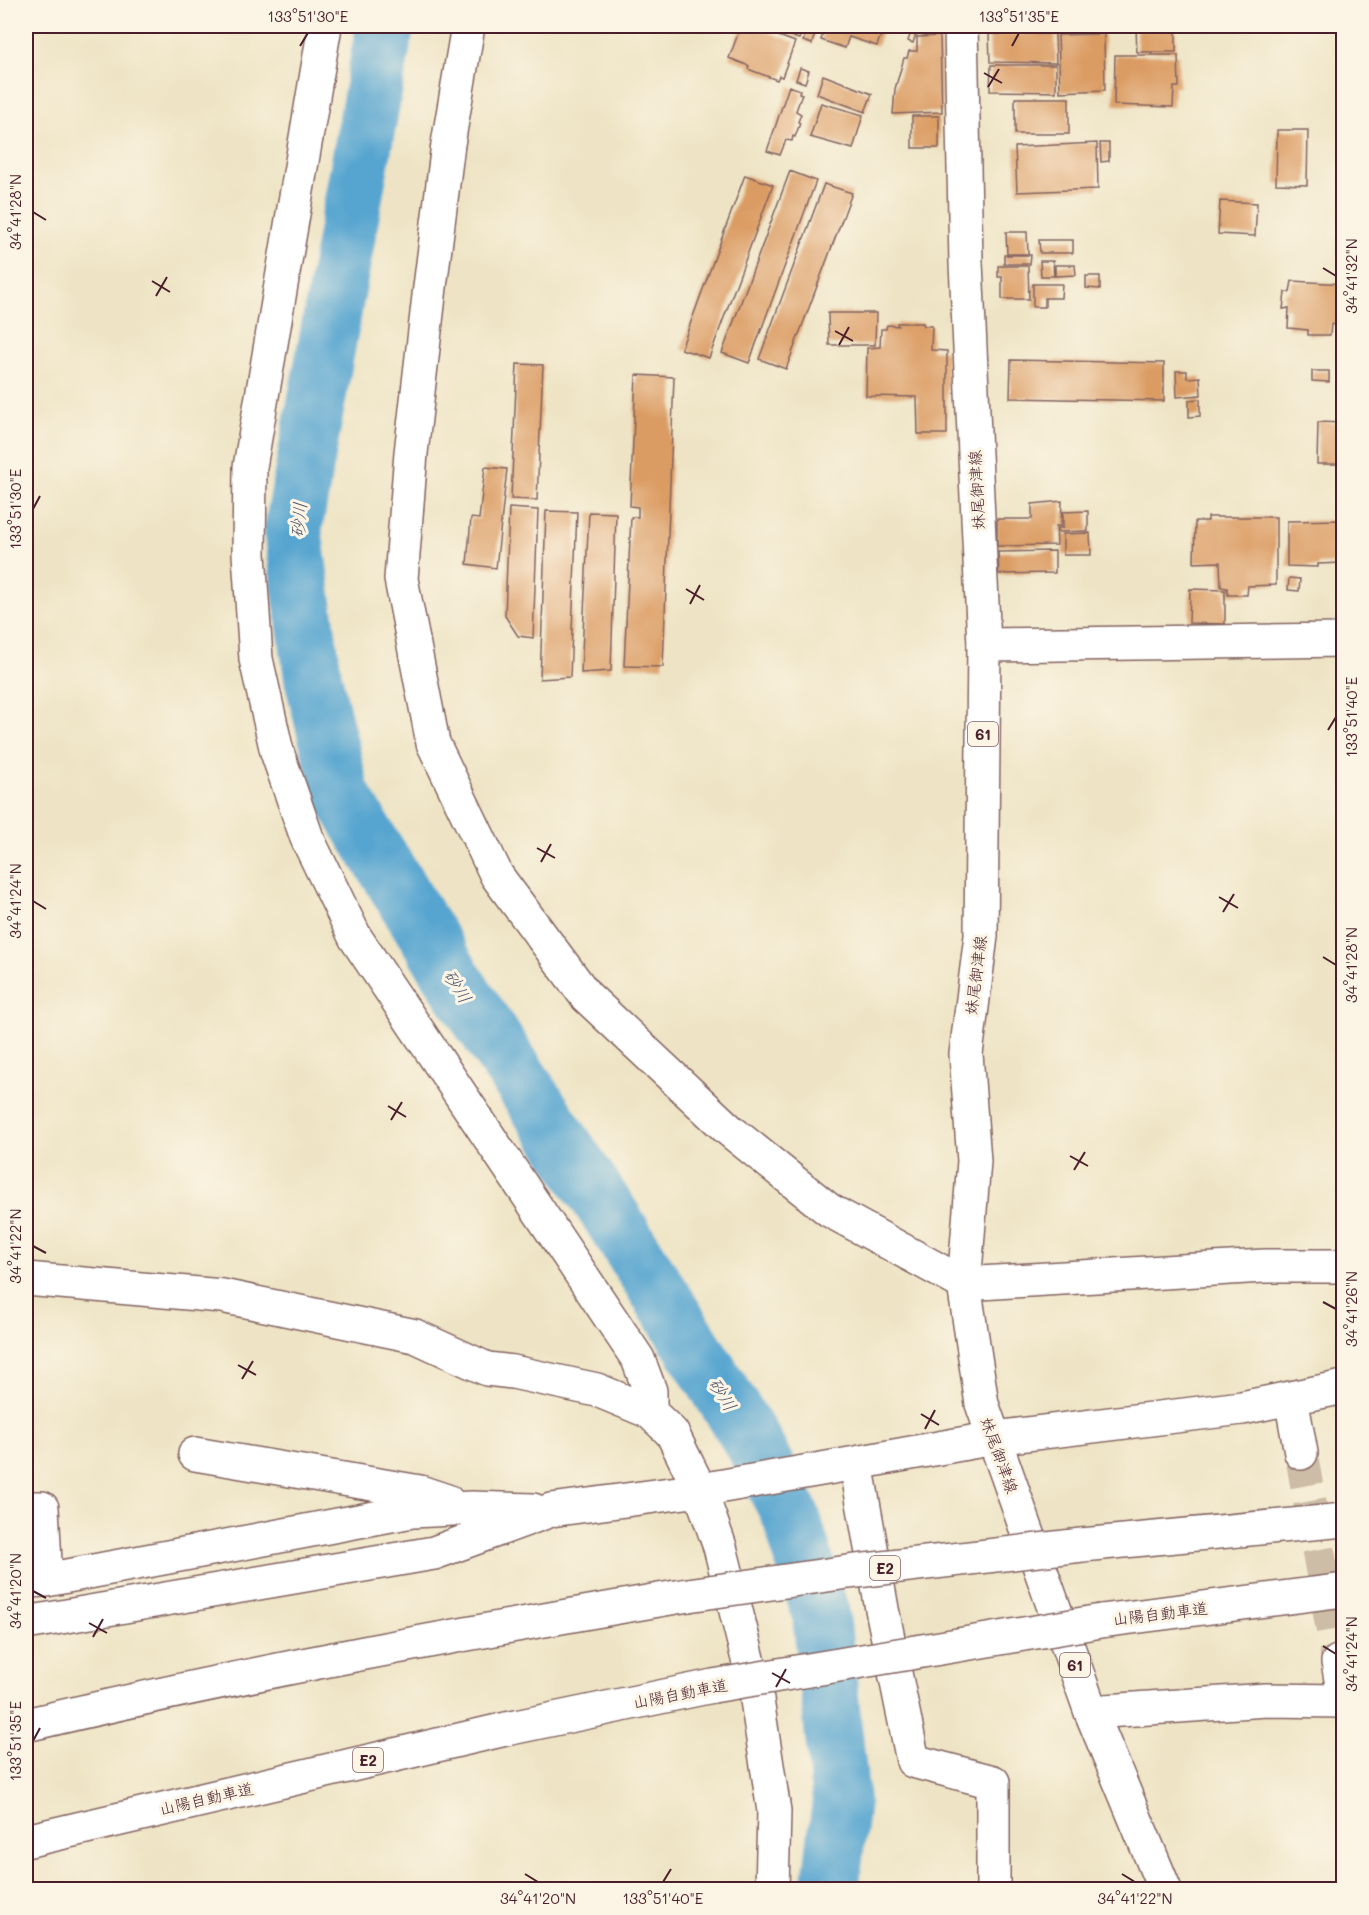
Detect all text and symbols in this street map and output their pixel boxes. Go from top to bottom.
text: 133°51'30"E [268,6,349,26]
text: 133°51'35"E [979,6,1060,26]
text: 34°41'28"N [5,174,25,250]
text: 34°41'32"N [1341,238,1361,314]
street label: 妹尾御津線 [963,449,989,531]
text: 133°51'30"E [5,468,25,549]
water label: 砂川 [284,501,312,539]
text: 133°51'40"E [1341,676,1361,757]
road number: 61 [968,722,998,746]
text: 34°41'24"N [5,863,25,939]
text: 34°41'28"N [1341,927,1361,1003]
street label: 妹尾御津線 [960,934,990,1016]
water label: 砂川 [438,964,478,1008]
text: 34°41'22"N [5,1208,25,1284]
text: 34°41'26"N [1341,1271,1361,1347]
water label: 砂川 [703,1372,743,1416]
street label: 妹尾御津線 [976,1414,1024,1496]
text: 34°41'20"N [5,1553,25,1629]
road number: E2 [870,1556,900,1580]
street label: 山陽自動車道 [1111,1597,1209,1629]
text: 34°41'24"N [1341,1616,1361,1692]
road number: 61 [1060,1653,1090,1677]
street label: 山陽自動車道 [631,1674,729,1712]
text: 133°51'35"E [5,1700,25,1781]
road number: E2 [353,1748,383,1772]
street label: 山陽自動車道 [157,1777,255,1819]
text: 34°41'20"N [500,1888,576,1908]
text: 133°51'40"E [623,1888,704,1908]
text: 34°41'22"N [1097,1888,1173,1908]

